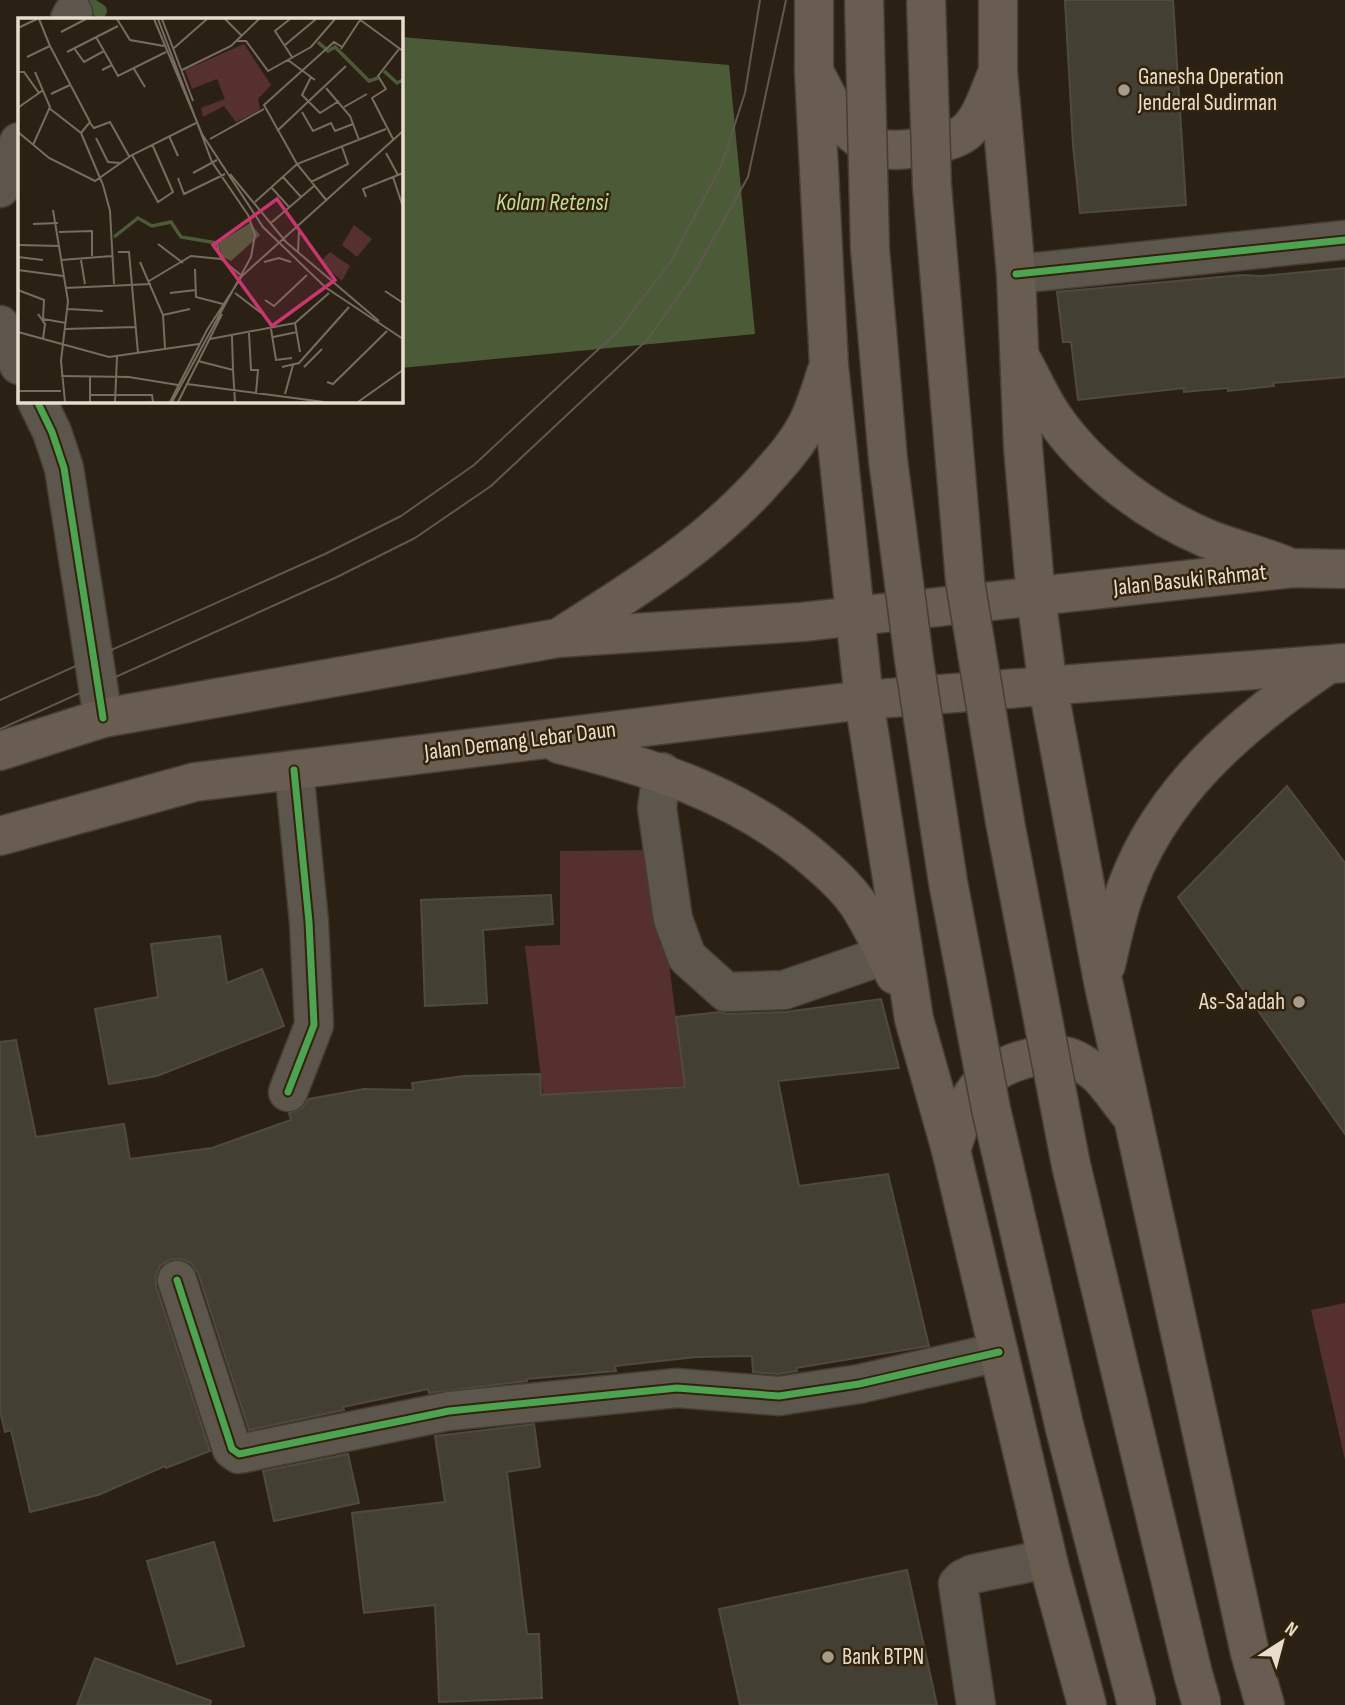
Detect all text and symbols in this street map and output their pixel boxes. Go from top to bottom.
inset map [18,18,402,402]
place label: Ganesha Operation Jenderal Sudirman [1137,63,1284,117]
marker: Ganesha Operation Jenderal Sudirman [1116,82,1132,98]
water label: Kolam Retensi [496,188,609,217]
street label: Jalan Basuki Rahmat [1111,558,1268,602]
street label: Jalan Demang Lebar Daun [422,715,617,767]
place label: As-Sa'adah [1198,988,1285,1016]
marker: As-Sa'adah [1291,994,1307,1010]
north arrow [1247,1607,1317,1677]
text: N [1280,1617,1302,1642]
place label: Bank BTPN [842,1643,924,1671]
marker: Bank BTPN [820,1649,836,1665]

